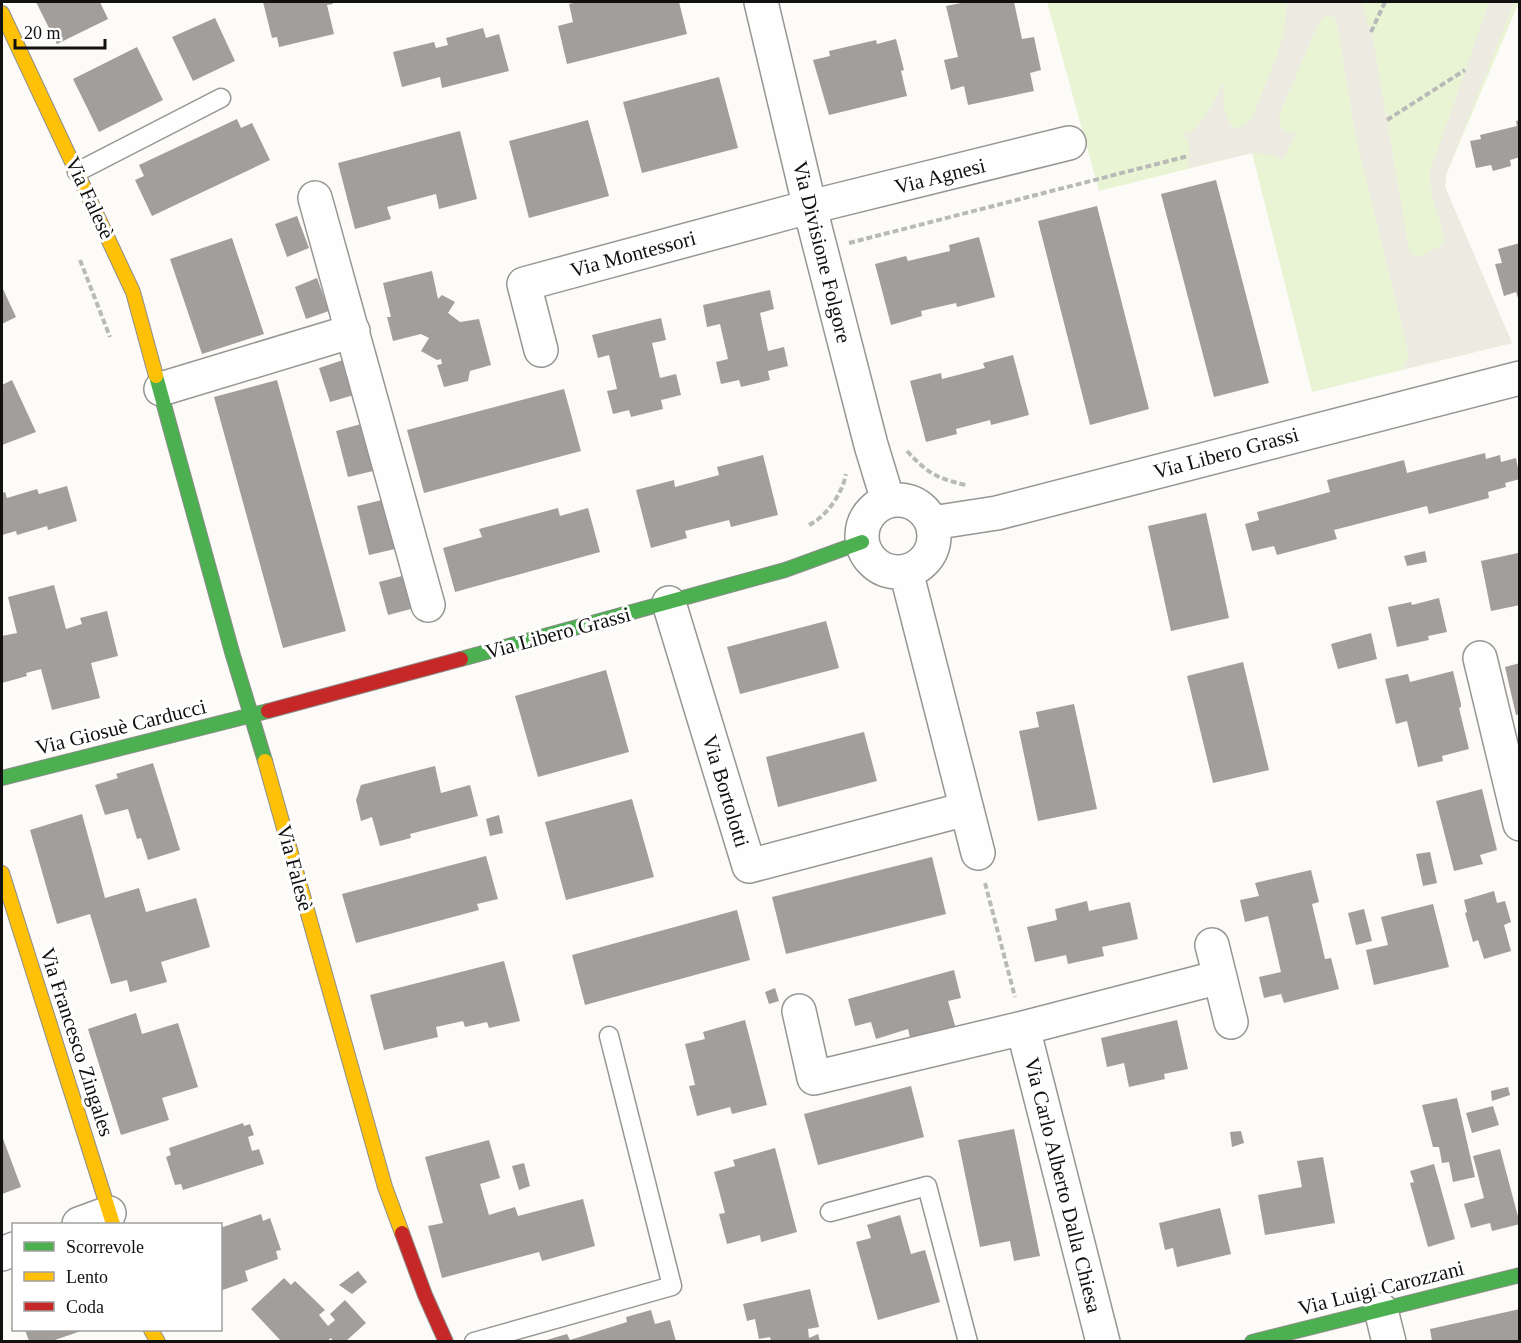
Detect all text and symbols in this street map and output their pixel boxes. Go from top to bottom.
scale bar [15,12,105,50]
text: 20 m [24,23,61,43]
street label: Via Falesè [61,153,119,243]
street label: Via Agnesi [892,153,988,199]
street label: Via Divisione Folgore [788,159,856,345]
street label: Via Montessori [568,226,698,282]
street label: Via Libero Grassi [1151,422,1301,484]
street label: Via Libero Grassi [483,602,633,664]
street label: Via Giosuè Carducci [33,694,209,760]
street label: Via Bortolotti [698,732,754,850]
street label: Via Falesè [272,822,318,914]
street label: Via Francesco Zingales [35,945,119,1139]
street label: Via Carlo Alberto Dalla Chiesa [1020,1055,1107,1316]
legend [12,1223,222,1331]
text: Scorrevole [66,1237,144,1257]
street label: Via Luigi Carozzani [1296,1256,1467,1320]
text: Lento [66,1267,108,1287]
text: Coda [66,1297,104,1317]

